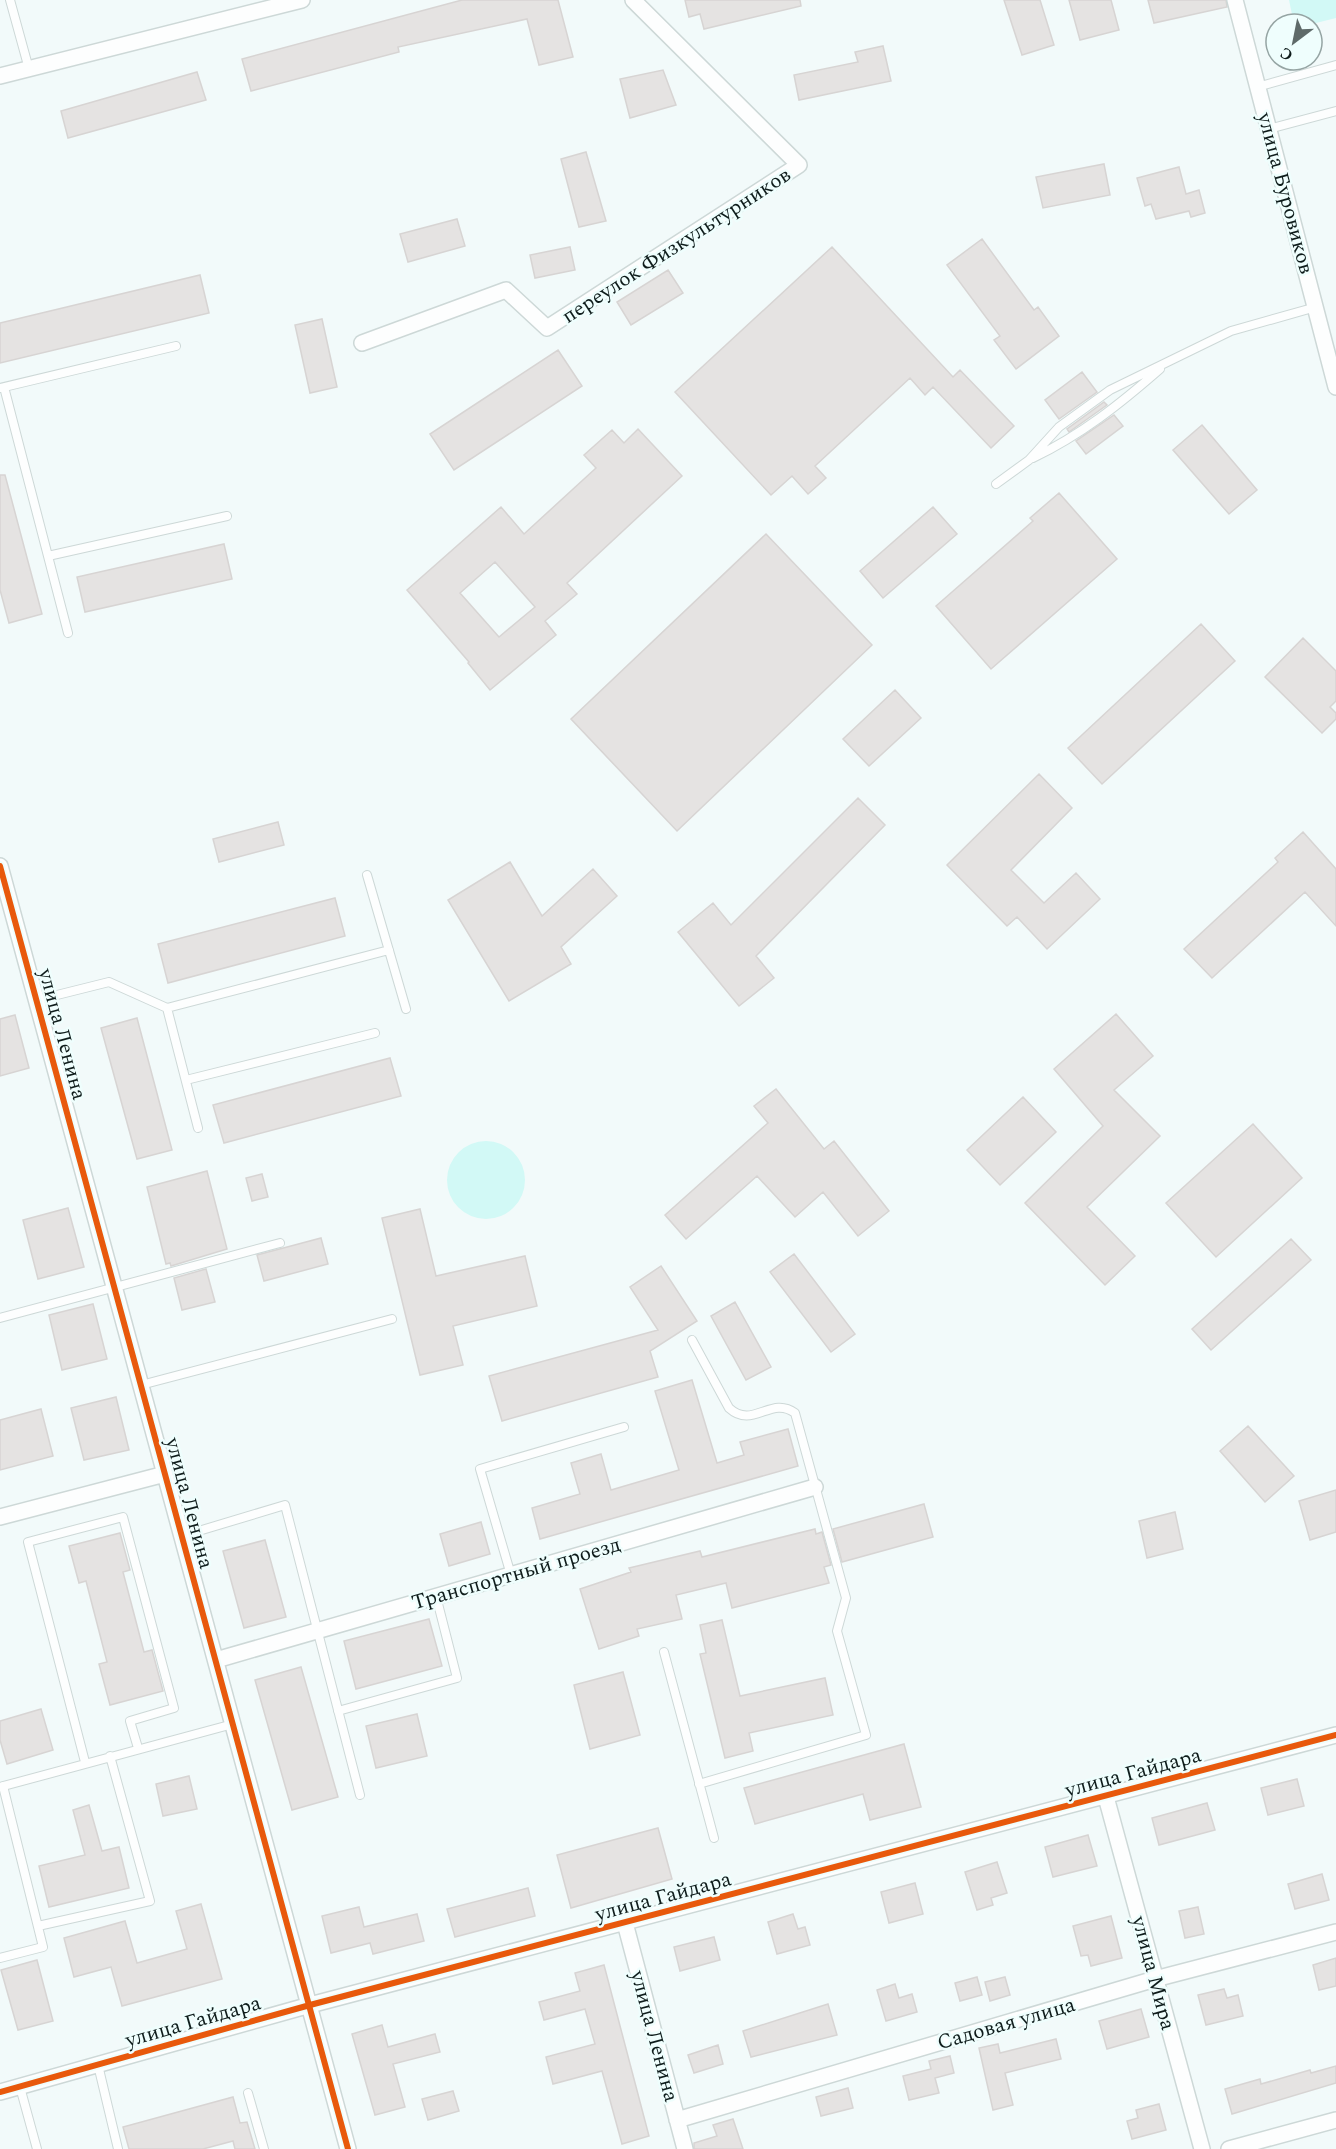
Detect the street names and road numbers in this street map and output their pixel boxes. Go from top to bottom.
street label: улица Буровиков [1248,108,1322,277]
street label: переулок Физкультурников [556,160,798,332]
street label: улица Ленина [29,964,95,1104]
street label: улица Ленина [156,1433,222,1573]
street label: Транспортный проезд [408,1529,625,1619]
street label: улица Гайдара [1061,1739,1206,1807]
street label: улица Гайдара [591,1863,736,1931]
street label: улица Мира [1122,1912,1184,2035]
street label: улица Ленина [621,1966,687,2106]
street label: улица Гайдара [121,1987,266,2057]
street label: Садовая улица [933,1989,1080,2059]

